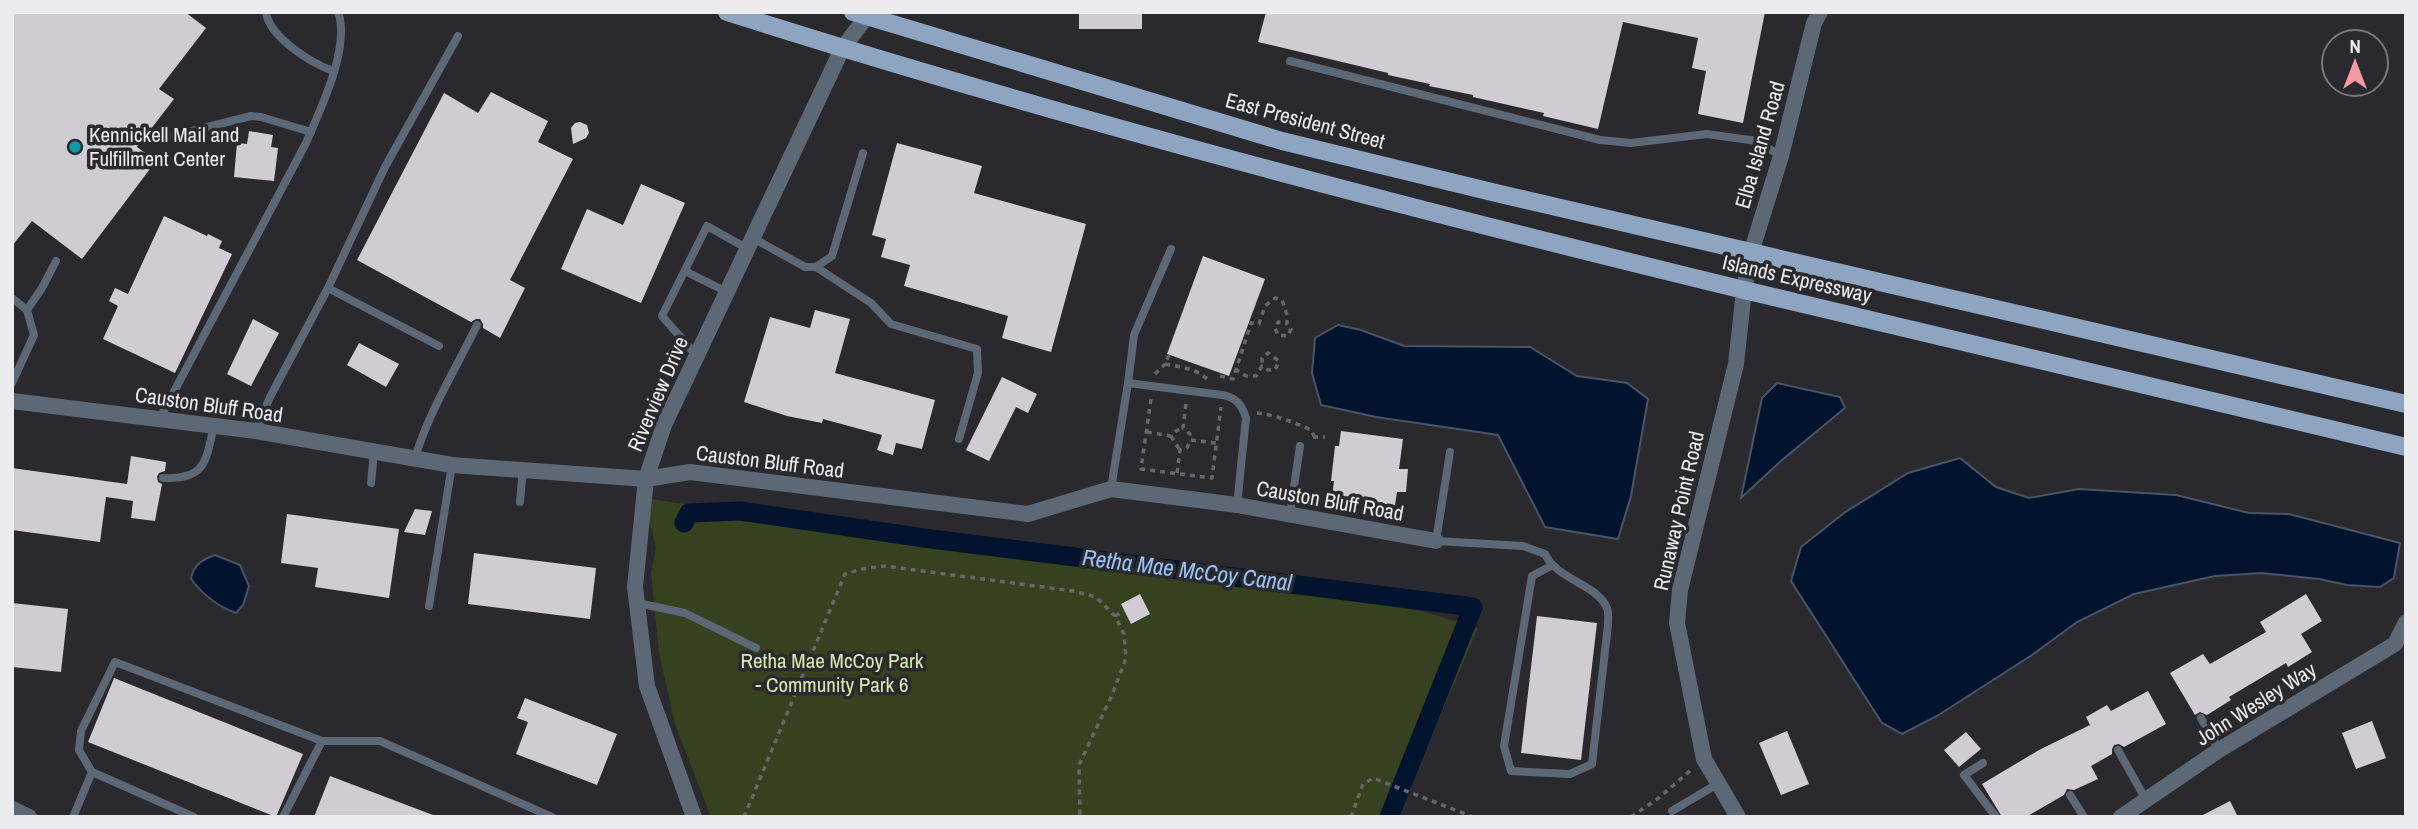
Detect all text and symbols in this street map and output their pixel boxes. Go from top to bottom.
north arrow [2320,28,2390,98]
text: N [2349,33,2361,59]
street label: Elba Island Road [1728,78,1792,212]
street label: East President Street [1222,85,1388,156]
place label: Kennickell Mail and Fulfillment Center [89,120,239,173]
marker: Kennickell Mail and Fulfillment Center [67,139,83,155]
street label: Islands Expressway [1720,247,1875,310]
street label: Riverview Drive [620,332,695,456]
street label: Causton Bluff Road [133,380,285,429]
street label: Runaway Point Road [1646,428,1711,593]
street label: Causton Bluff Road [694,438,846,485]
street label: Causton Bluff Road [1254,473,1406,528]
water label: Retha Mae McCoy Canal [1081,541,1294,598]
park label: Retha Mae McCoy Park - Community Park 6 [741,646,924,699]
street label: John Wesley Way [2190,655,2322,752]

